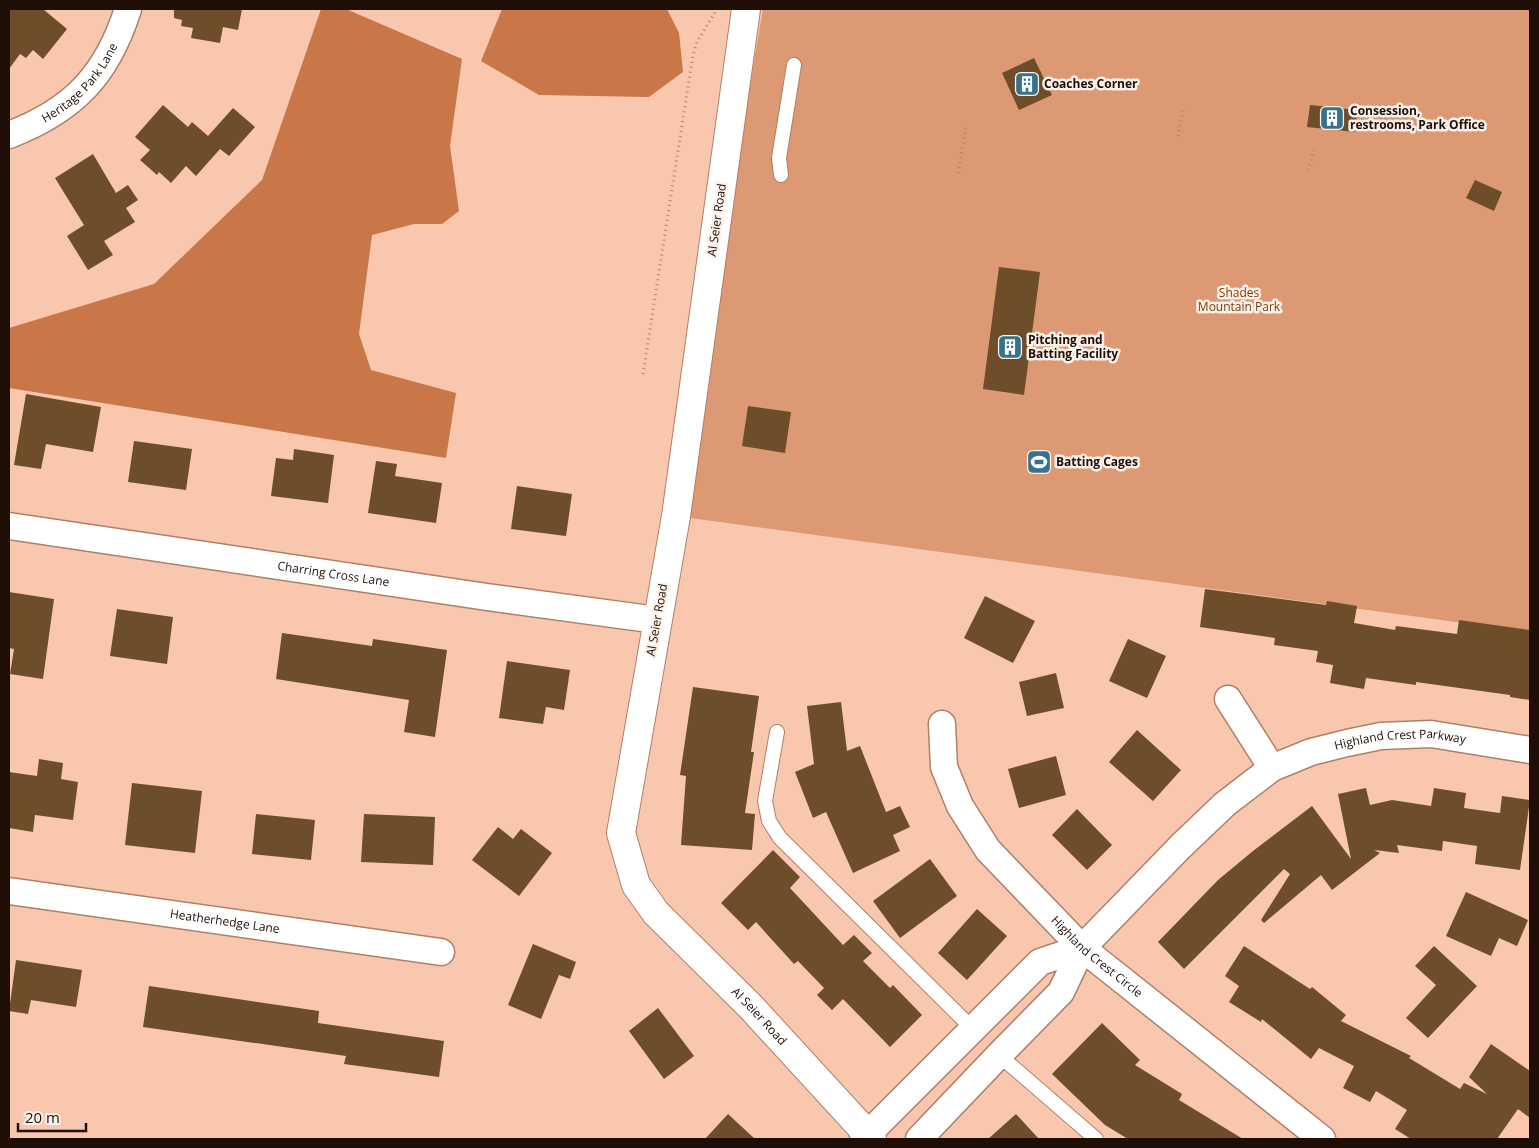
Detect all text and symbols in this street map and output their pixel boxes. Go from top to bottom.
street label: Heritage Park Lane [38,40,122,127]
building icon: Coaches Corner [1014,71,1040,97]
place label: Coaches Corner [1044,75,1138,92]
place label: Consession, restrooms, Park Office [1350,102,1485,133]
building icon: Consession, restrooms, Park Office [1319,105,1345,131]
street label: Al Seier Road [703,182,730,257]
park label: Shades Mountain Park [1198,284,1281,315]
place label: Pitching and Batting Facility [1028,331,1118,362]
building icon: Pitching and Batting Facility [997,334,1023,360]
sports icon: Batting Cages [1026,449,1052,475]
place label: Batting Cages [1056,453,1138,470]
street label: Charring Cross Lane [277,557,391,590]
street label: Al Seier Road [642,582,671,658]
street label: Highland Crest Parkway [1332,725,1468,754]
street label: Heatherhedge Lane [169,905,281,937]
street label: Highland Crest Circle [1048,912,1147,1001]
street label: Al Seier Road [728,983,791,1049]
scale bar [18,1100,85,1132]
text: 20 m [25,1107,60,1127]

